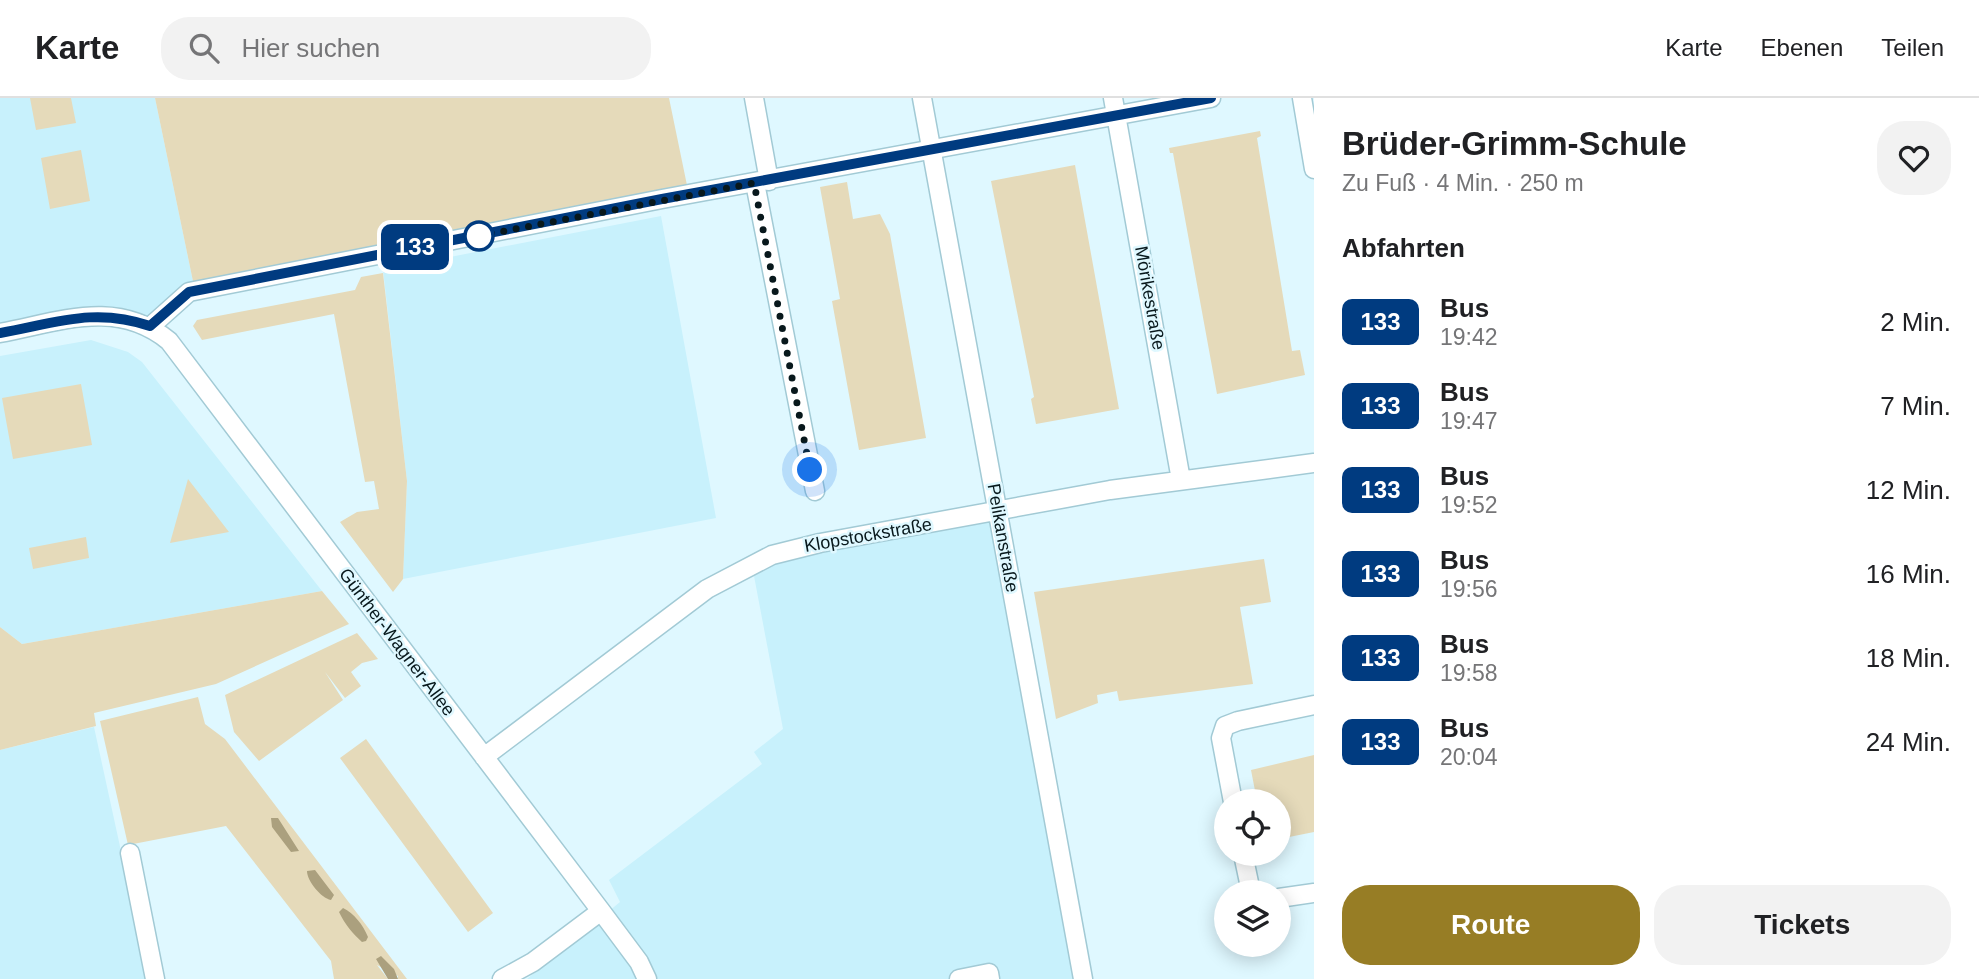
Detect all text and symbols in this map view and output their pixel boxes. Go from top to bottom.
search box [161,17,651,80]
text: Karte [35,29,119,66]
icon: search [185,29,223,67]
text: Hier suchen [241,33,380,63]
text: Karte [1665,34,1723,61]
text: Ebenen [1761,34,1843,61]
text: Teilen [1881,34,1944,61]
button: heart [1877,121,1951,195]
text: Brüder-Grimm-Schule [1342,125,1687,162]
text: Zu Fuß · 4 Min. · 250 m [1342,170,1584,196]
unlabelled marker [464,221,494,251]
line badge: 133 [375,224,455,270]
text: 133 [395,233,435,260]
text: Abfahrten [1342,233,1465,263]
street label: Mörikestraße [1131,245,1169,351]
text: Bus [1440,293,1489,323]
text: 2 Min. [1880,307,1951,337]
text: 133 [1360,308,1401,335]
text: 19:42 [1440,324,1498,350]
text: Bus [1440,377,1489,407]
text: 7 Min. [1880,391,1951,421]
text: 133 [1360,392,1401,419]
text: 19:47 [1440,408,1498,434]
your location [792,452,827,487]
text: Bus [1440,461,1489,491]
text: 12 Min. [1866,475,1951,505]
text: 133 [1360,476,1401,503]
street label: Pelikanstraße [984,482,1022,594]
text: 19:52 [1440,492,1498,518]
street label: Klopstockstraße [803,514,933,556]
text: Bus [1440,545,1489,575]
text: 16 Min. [1866,559,1951,589]
text: 133 [1360,560,1401,587]
street label: Günther-Wagner-Allee [335,564,459,720]
text: 19:56 [1440,576,1498,602]
text: Bus [1440,629,1489,659]
text: 18 Min. [1866,643,1951,673]
text: 133 [1360,644,1401,671]
text: 19:58 [1440,660,1498,686]
text: Bus [1440,713,1489,743]
text: 24 Min. [1866,727,1951,757]
text: 133 [1360,728,1401,755]
text: 20:04 [1440,744,1498,770]
map controls [1214,789,1291,957]
button: locate [1214,789,1291,866]
button: layers [1214,880,1291,957]
button: Route [1342,885,1640,965]
button: Tickets [1654,885,1951,965]

